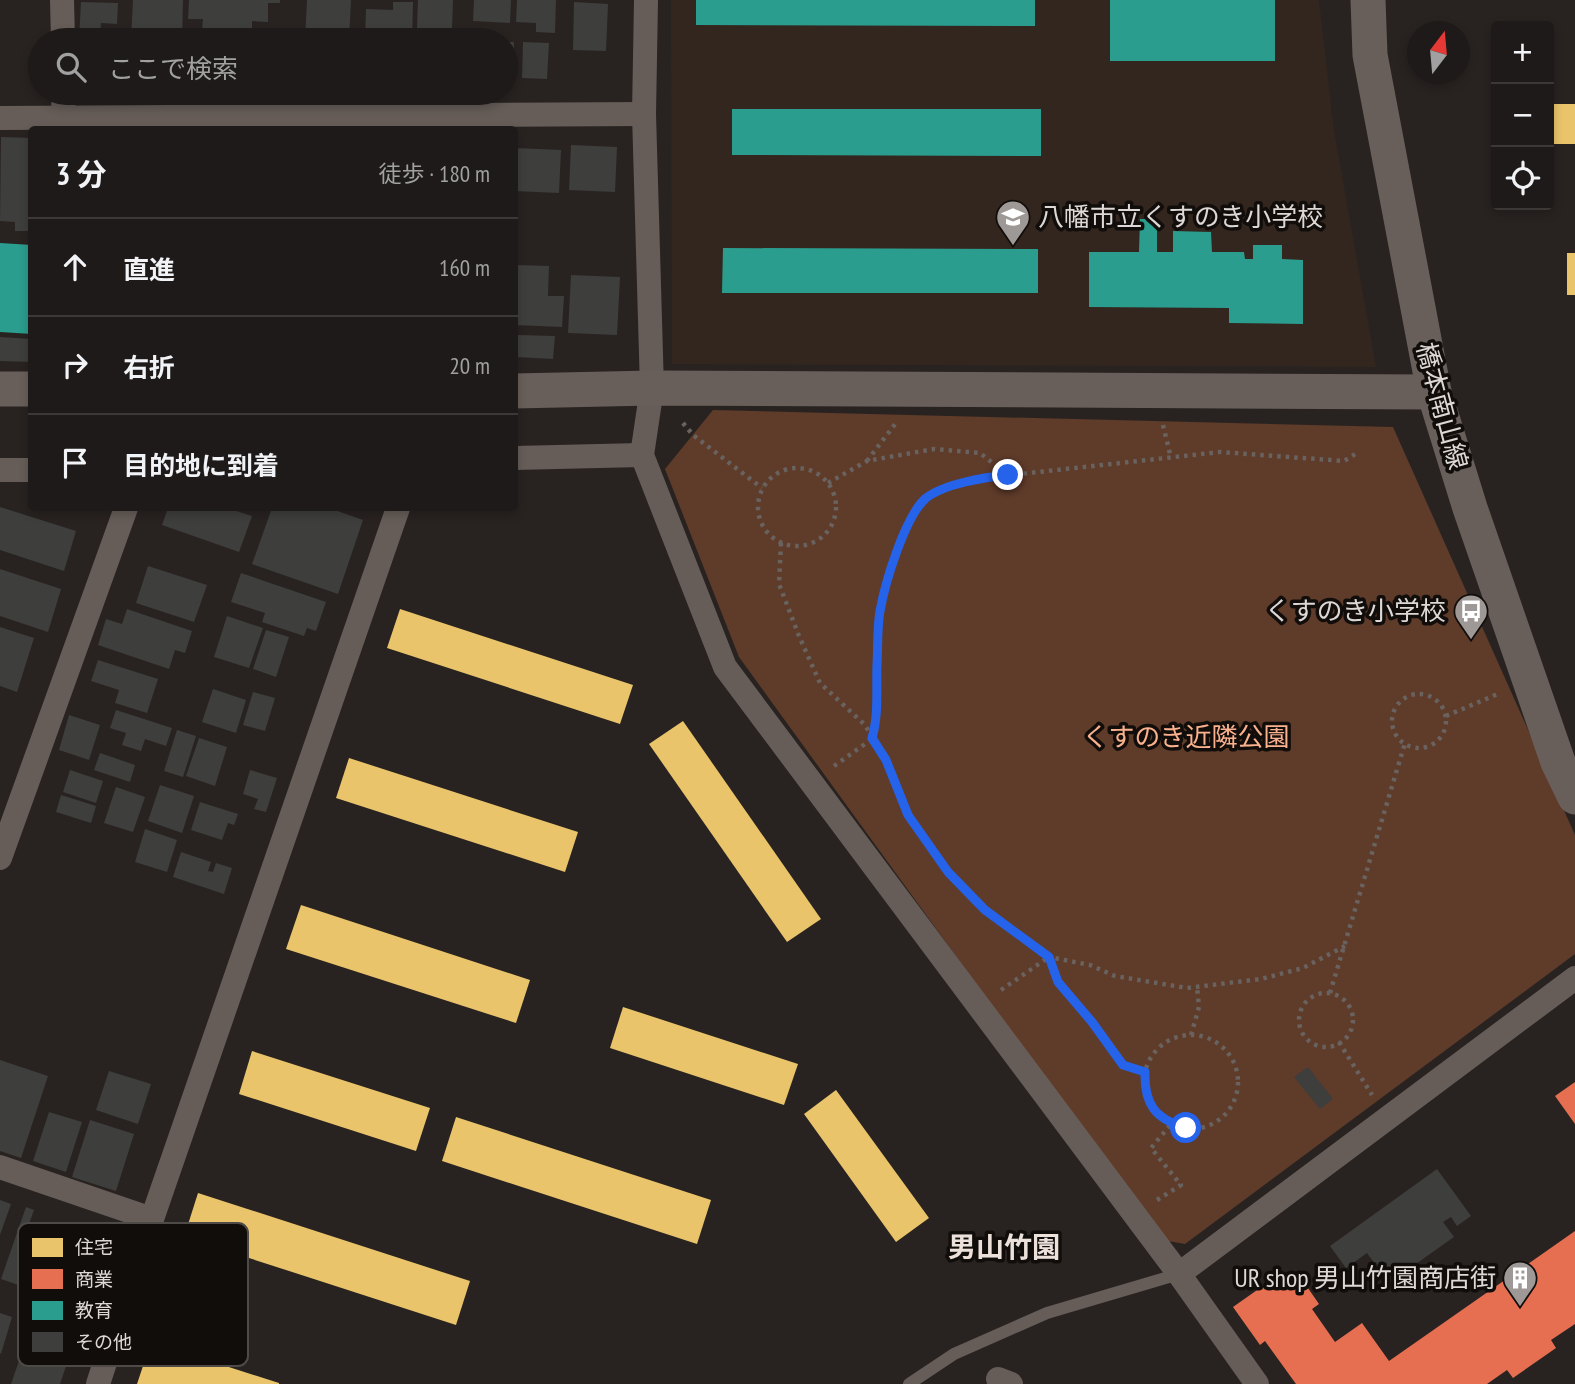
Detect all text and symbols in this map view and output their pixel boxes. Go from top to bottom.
north arrow [1407,21,1470,84]
map controls [1491,21,1554,210]
button: + [1491,21,1554,84]
search box [28,28,518,105]
icon: search [52,48,90,86]
text: ここで検索 [108,52,238,85]
button: − [1491,84,1554,147]
button: locate [1491,147,1554,210]
text: 3 分 [56,154,107,193]
text: 徒歩 · 180 m [378,159,490,188]
school or university icon: 八幡市立くすのき小学校 [994,198,1032,247]
place label: 八幡市立くすのき小学校 [1038,200,1323,233]
icon: ahead [56,248,94,286]
text: 直進 [123,253,175,286]
text: 160 m [439,253,490,282]
street label: 橋本南山線 [1410,339,1475,473]
icon: right [56,346,94,384]
text: 右折 [123,351,175,384]
text: 20 m [449,351,490,380]
icon: arrive [56,444,94,482]
text: 目的地に到着 [123,449,279,482]
route end [992,459,1023,490]
bus stop icon: くすのき小学校 [1452,592,1490,641]
place label: くすのき小学校 [1265,594,1446,627]
park label: くすのき近隣公園 [1082,720,1290,753]
route start [1170,1112,1201,1143]
legend [18,1223,248,1366]
district label: 男山竹園 [948,1228,1060,1265]
text: 住宅 [75,1235,113,1259]
building icon: UR shop 男山竹園商店街 [1501,1259,1539,1308]
place label: UR shop 男山竹園商店街 [1234,1261,1496,1294]
text: 商業 [75,1267,113,1291]
text: 教育 [75,1298,113,1322]
text: その他 [75,1330,132,1354]

